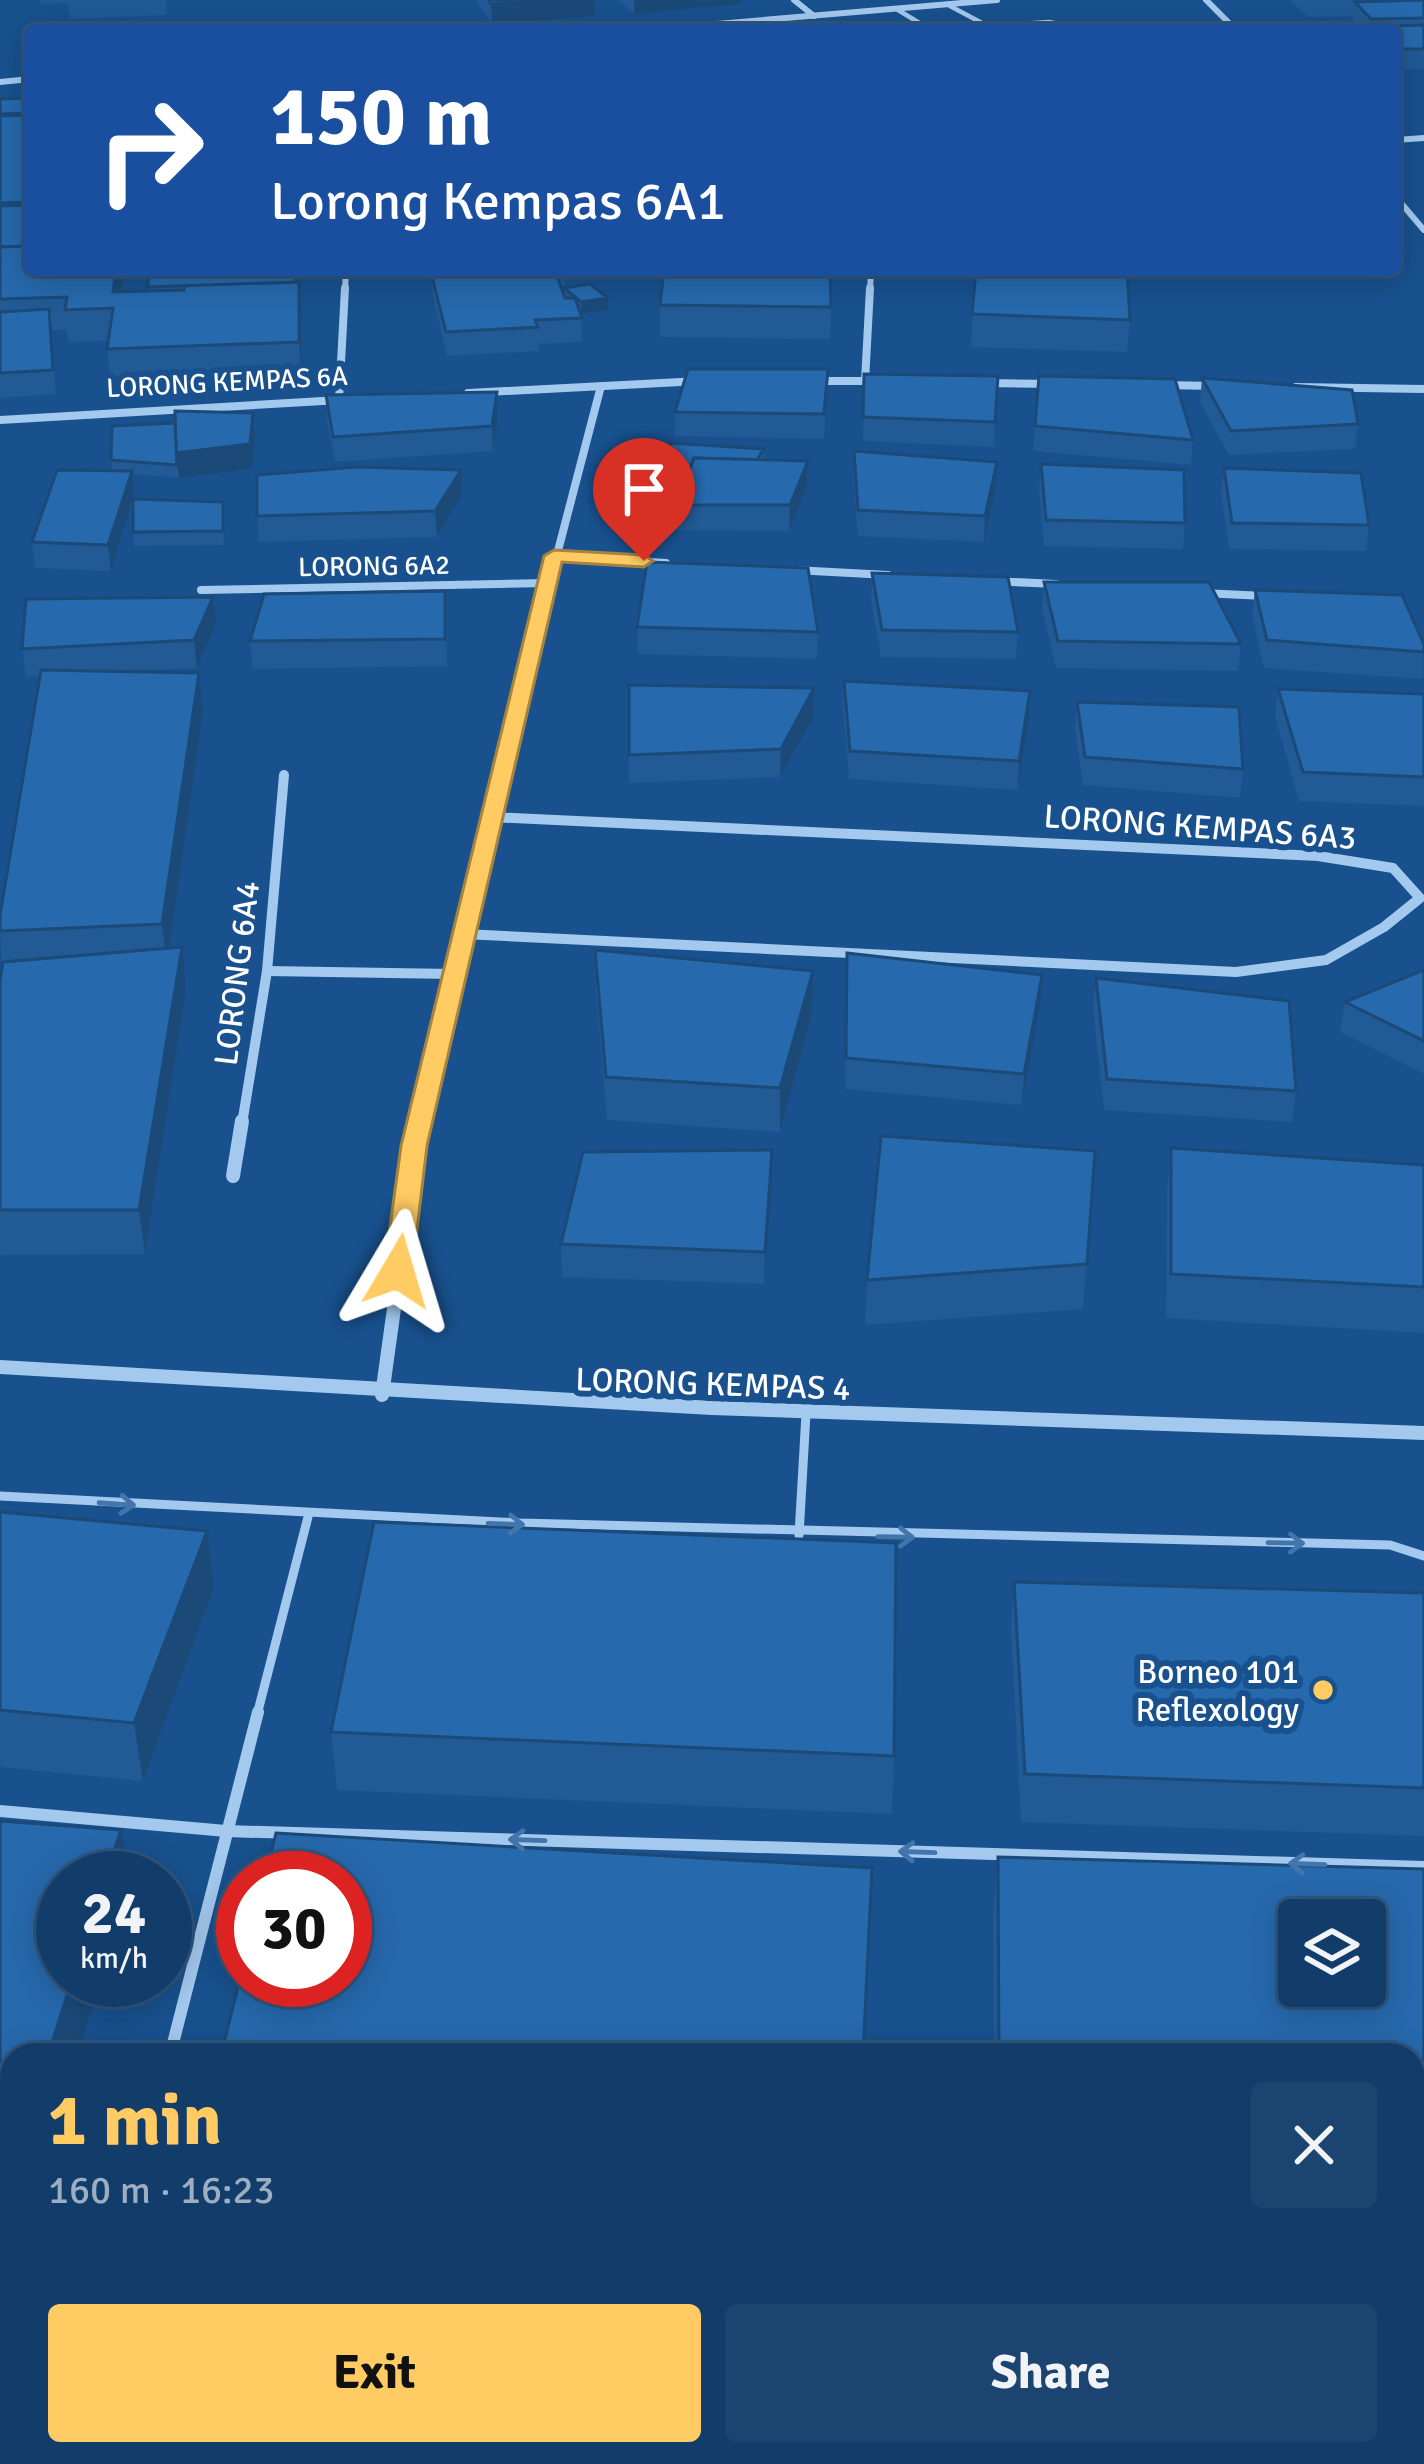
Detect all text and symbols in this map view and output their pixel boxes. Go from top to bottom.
text: 150 m [270,65,492,169]
icon: right [72,72,228,228]
text: Lorong Kempas 6A1 [270,168,726,235]
street label: LORONG KEMPAS 6A [105,360,349,405]
pin [593,438,695,561]
icon: arrive [611,456,677,522]
street label: LORONG 6A2 [298,549,450,584]
street label: LORONG KEMPAS 6A3 [1042,796,1358,859]
street label: LORONG 6A4 [206,878,269,1068]
position arrow [335,1208,461,1334]
street label: LORONG KEMPAS 4 [575,1359,851,1410]
one-way arrow [97,1492,136,1515]
one-way arrow [486,1513,525,1536]
one-way arrow [876,1525,915,1548]
one-way arrow [1266,1532,1305,1554]
place label: Borneo 101 Reflexology [1135,1652,1300,1731]
marker: Borneo 101 Reflexology [1310,1677,1336,1703]
one-way arrow [508,1828,547,1851]
one-way arrow [898,1840,937,1863]
speed limit sign: 30 [216,1851,372,2007]
one-way arrow [1288,1852,1327,1875]
text: 24 [82,1877,146,1951]
map controls [1278,1899,1386,2007]
button: layers [1278,1899,1386,2007]
text: km/h [80,1940,148,1977]
text: 1 min [48,2076,222,2165]
button: close [1251,2082,1377,2208]
text: 160 m · 16:23 [48,2166,275,2214]
button: Exit [48,2304,701,2442]
button: Share [725,2304,1377,2442]

